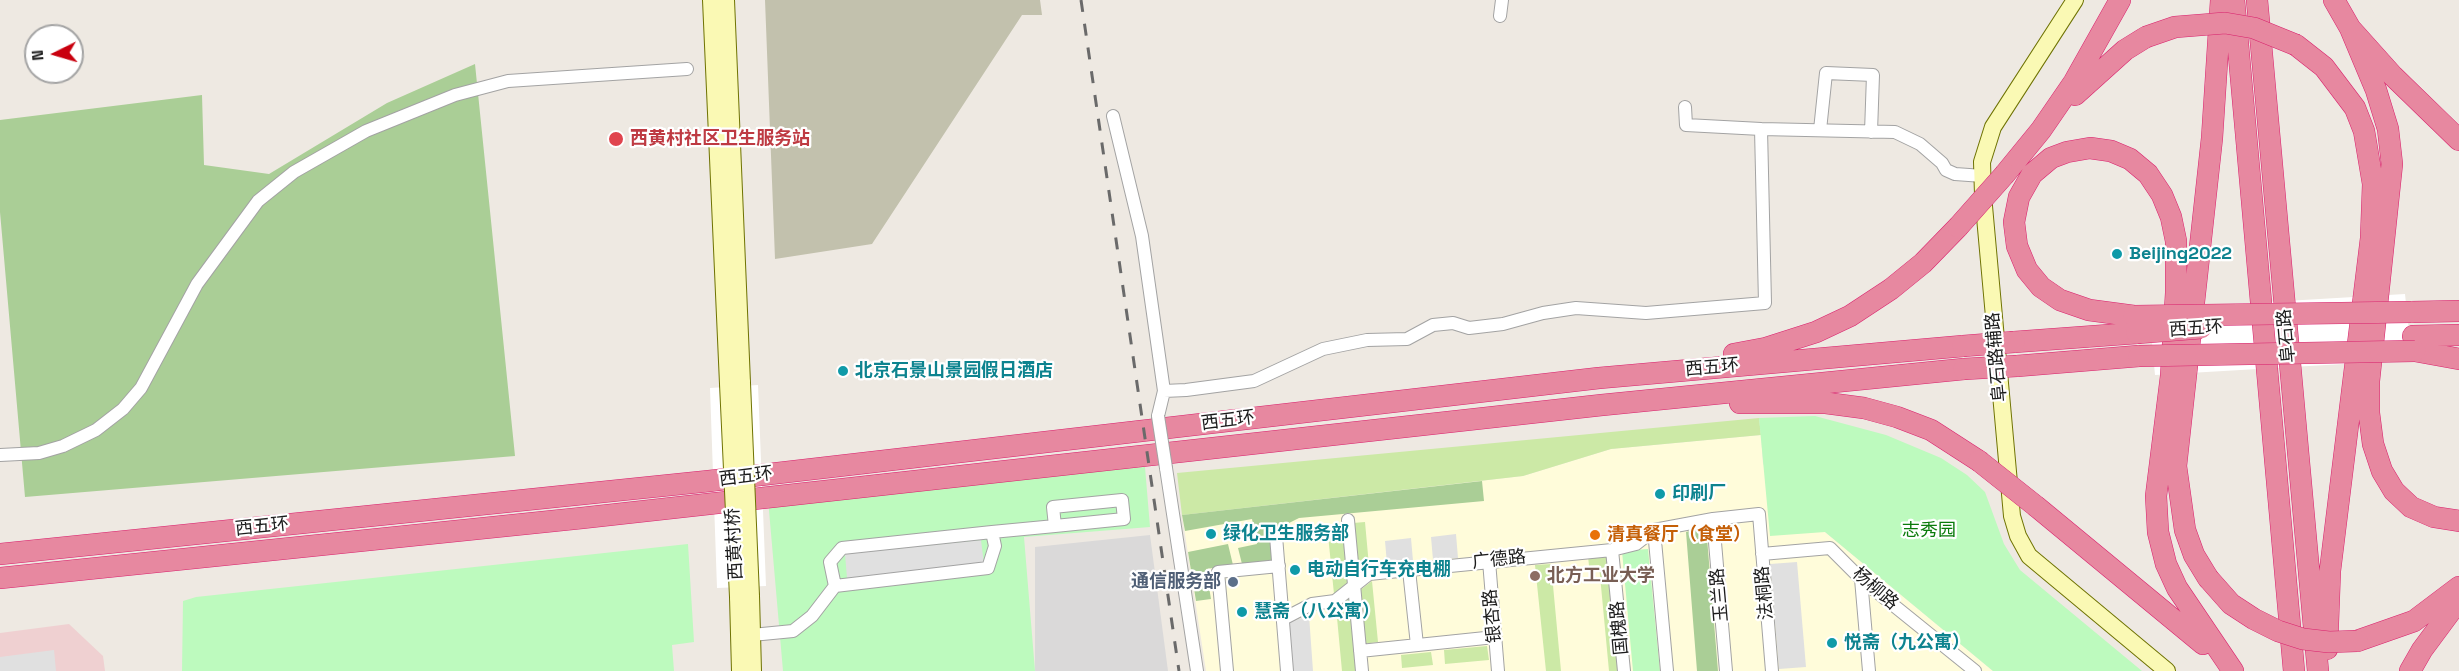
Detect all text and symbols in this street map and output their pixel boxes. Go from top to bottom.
north arrow [24,24,84,84]
text: N [27,49,48,62]
place label: 西黄村社区卫生服务站 [630,128,810,150]
marker: 西黄村社区卫生服务站 [607,130,625,148]
place label: Beijing2022 [2129,243,2232,265]
marker: Beijing2022 [2110,247,2124,261]
street label: 阜石路 [2274,308,2300,364]
street label: 阜石路辅路 [1982,311,2012,403]
street label: 西五环 [2168,316,2224,342]
street label: 西五环 [1684,355,1740,381]
place label: 北京石景山景园假日酒店 [855,360,1053,382]
marker: 北京石景山景园假日酒店 [836,364,850,378]
street label: 西五环 [1200,407,1256,435]
street label: 西五环 [718,463,774,491]
place label: 印刷厂 [1672,483,1726,505]
marker: 印刷厂 [1653,487,1667,501]
street label: 西黄村桥 [722,507,748,581]
street label: 西五环 [234,513,290,541]
park label: 志秀园 [1902,520,1956,542]
place label: 绿化卫生服务部 [1223,523,1349,545]
place label: 清真餐厅（食堂） [1607,524,1751,546]
marker: 绿化卫生服务部 [1204,527,1218,541]
marker: 清真餐厅（食堂） [1588,528,1602,542]
street label: 广德路 [1471,546,1527,574]
place label: 电动自行车充电棚 [1307,559,1451,581]
marker: 电动自行车充电棚 [1288,563,1302,577]
street label: 杨柳路 [1848,563,1902,615]
place label: 北方工业大学 [1547,565,1655,587]
street label: 法桐路 [1752,565,1778,621]
street label: 玉兰路 [1707,567,1733,623]
marker: 北方工业大学 [1528,569,1542,583]
place label: 通信服务部 [1131,571,1221,593]
marker: 通信服务部 [1226,575,1240,589]
street label: 银杏路 [1480,588,1506,644]
street label: 国槐路 [1607,600,1633,656]
place label: 慧斋（八公寓） [1254,601,1380,623]
marker: 慧斋（八公寓） [1235,605,1249,619]
place label: 悦斋（九公寓） [1844,632,1970,654]
marker: 悦斋（九公寓） [1825,636,1839,650]

